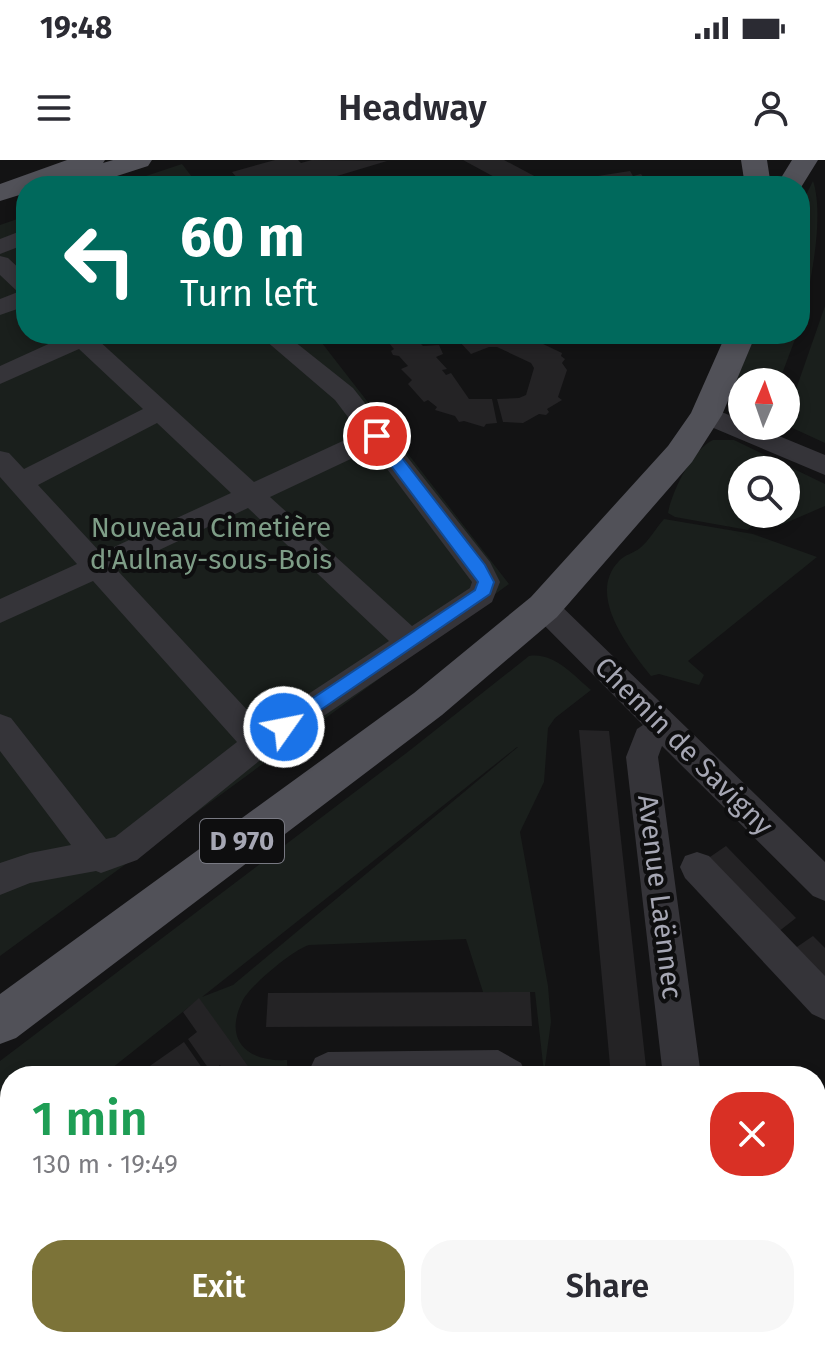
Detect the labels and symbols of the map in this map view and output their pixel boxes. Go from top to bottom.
north arrow [728,368,800,440]
pin [343,402,411,470]
park label: Nouveau Cimetière d'Aulnay-sous-Bois [90,511,332,576]
street label: Chemin de Savigny [588,650,780,842]
position arrow [242,685,326,769]
street label: Avenue Laënnec [631,793,689,1001]
road number: D 970 [200,819,284,863]

